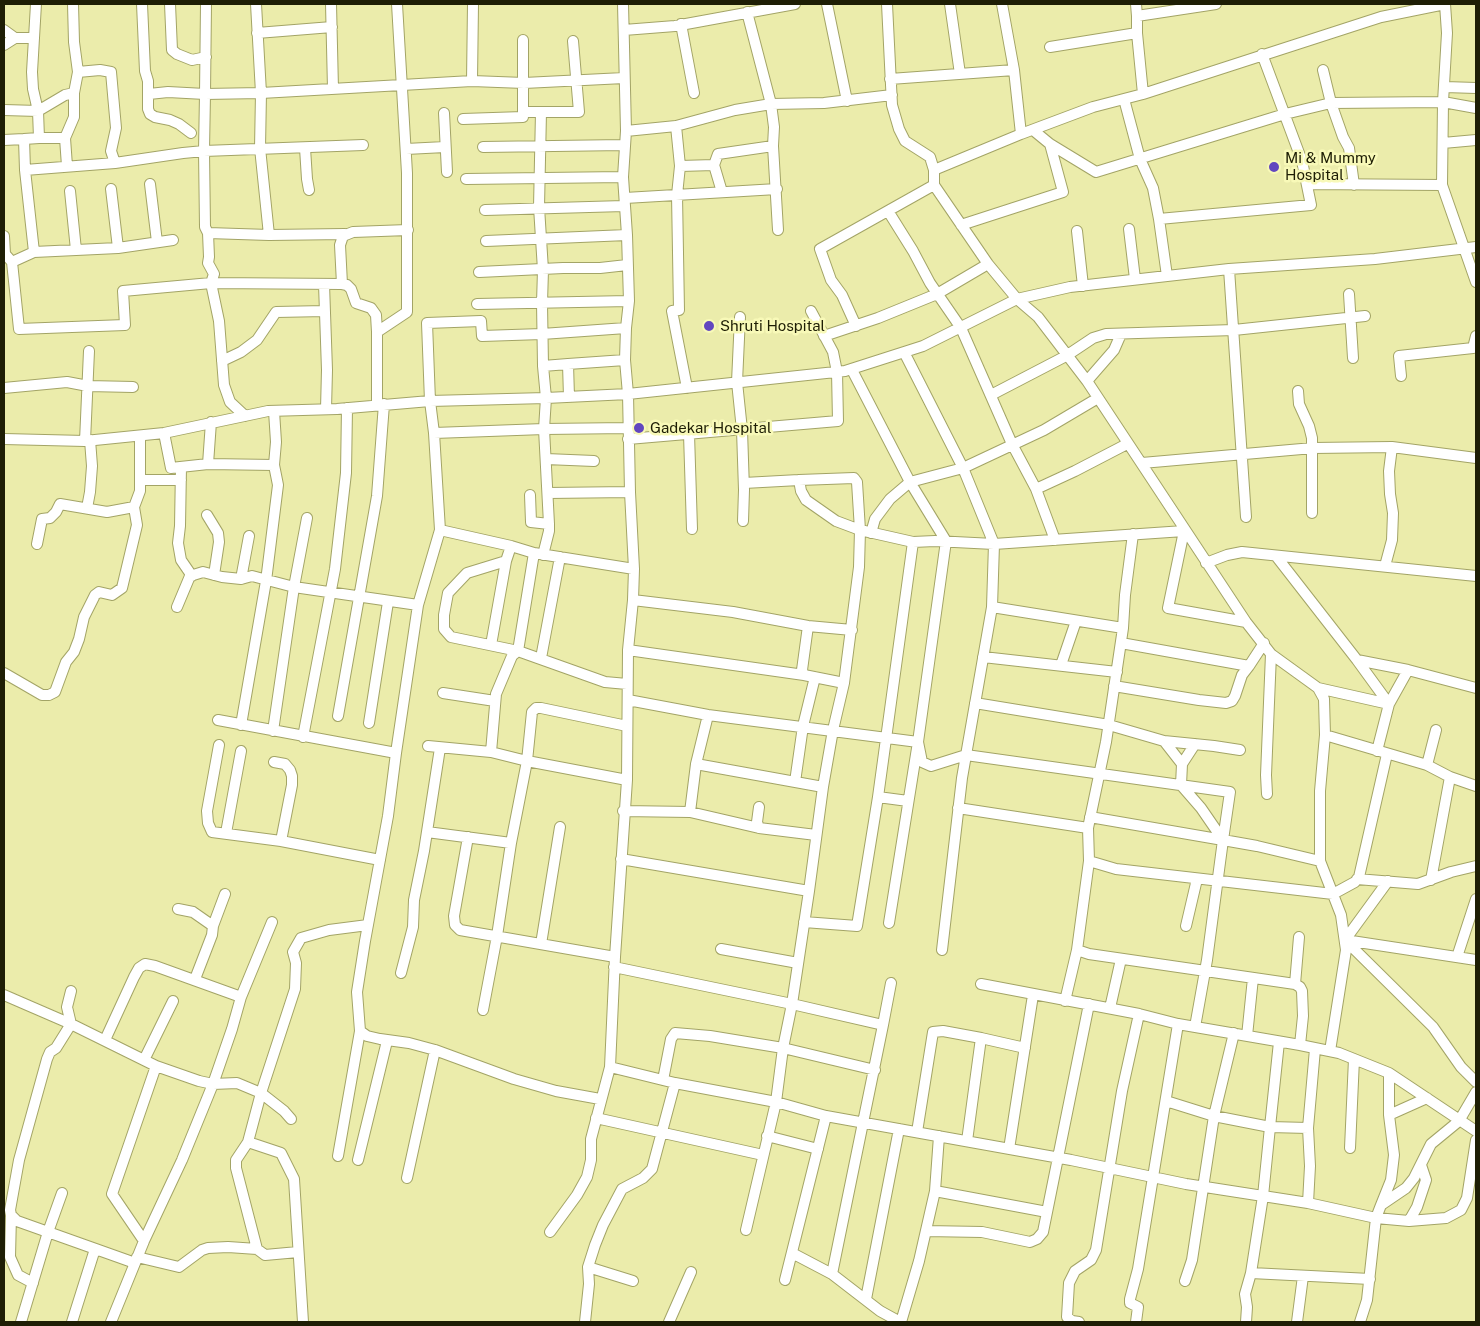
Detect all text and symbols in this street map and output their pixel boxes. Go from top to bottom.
place label: Mi & Mummy Hospital [1285,149,1376,184]
marker: Mi & Mummy Hospital [1267,160,1281,174]
place label: Shruti Hospital [720,317,825,335]
marker: Shruti Hospital [702,319,716,333]
place label: Gadekar Hospital [650,419,771,437]
marker: Gadekar Hospital [632,421,646,435]

